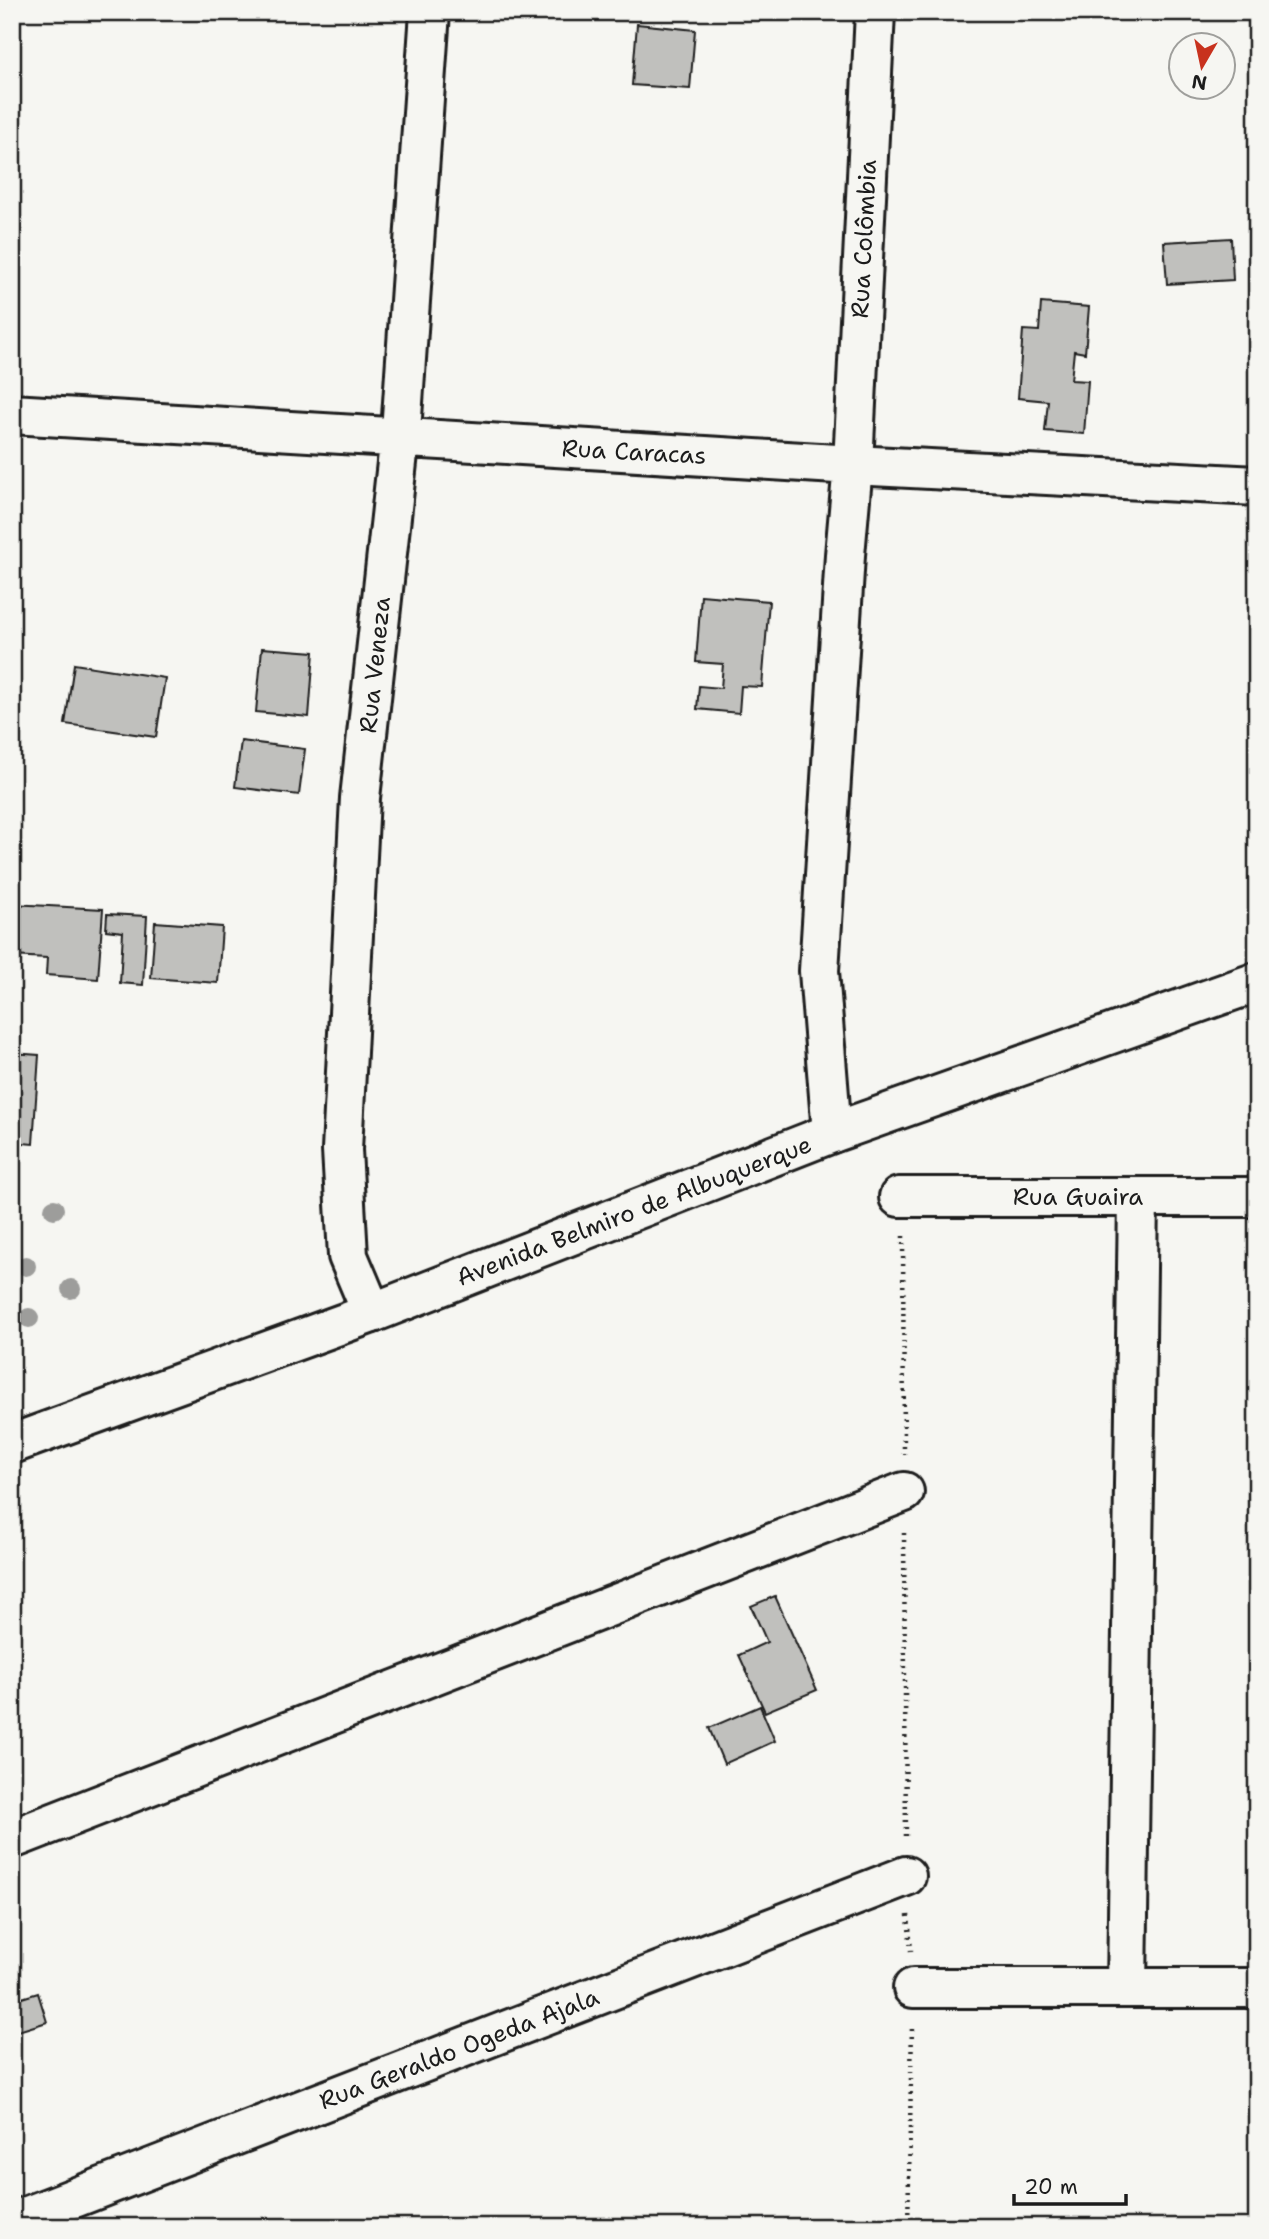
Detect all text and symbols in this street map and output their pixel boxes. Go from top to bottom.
north arrow [1168,32,1238,102]
text: N [1190,69,1209,96]
street label: Rua Colômbia [844,159,884,319]
street label: Rua Caracas [561,432,707,472]
street label: Rua Veneza [352,595,398,735]
street label: Avenida Belmiro de Albuquerque [452,1128,816,1294]
street label: Rua Guaira [1013,1181,1143,1213]
street label: Rua Geraldo Ogeda Ajala [315,1981,604,2117]
scale bar [1014,2162,1126,2206]
text: 20 m [1024,2173,1078,2201]

